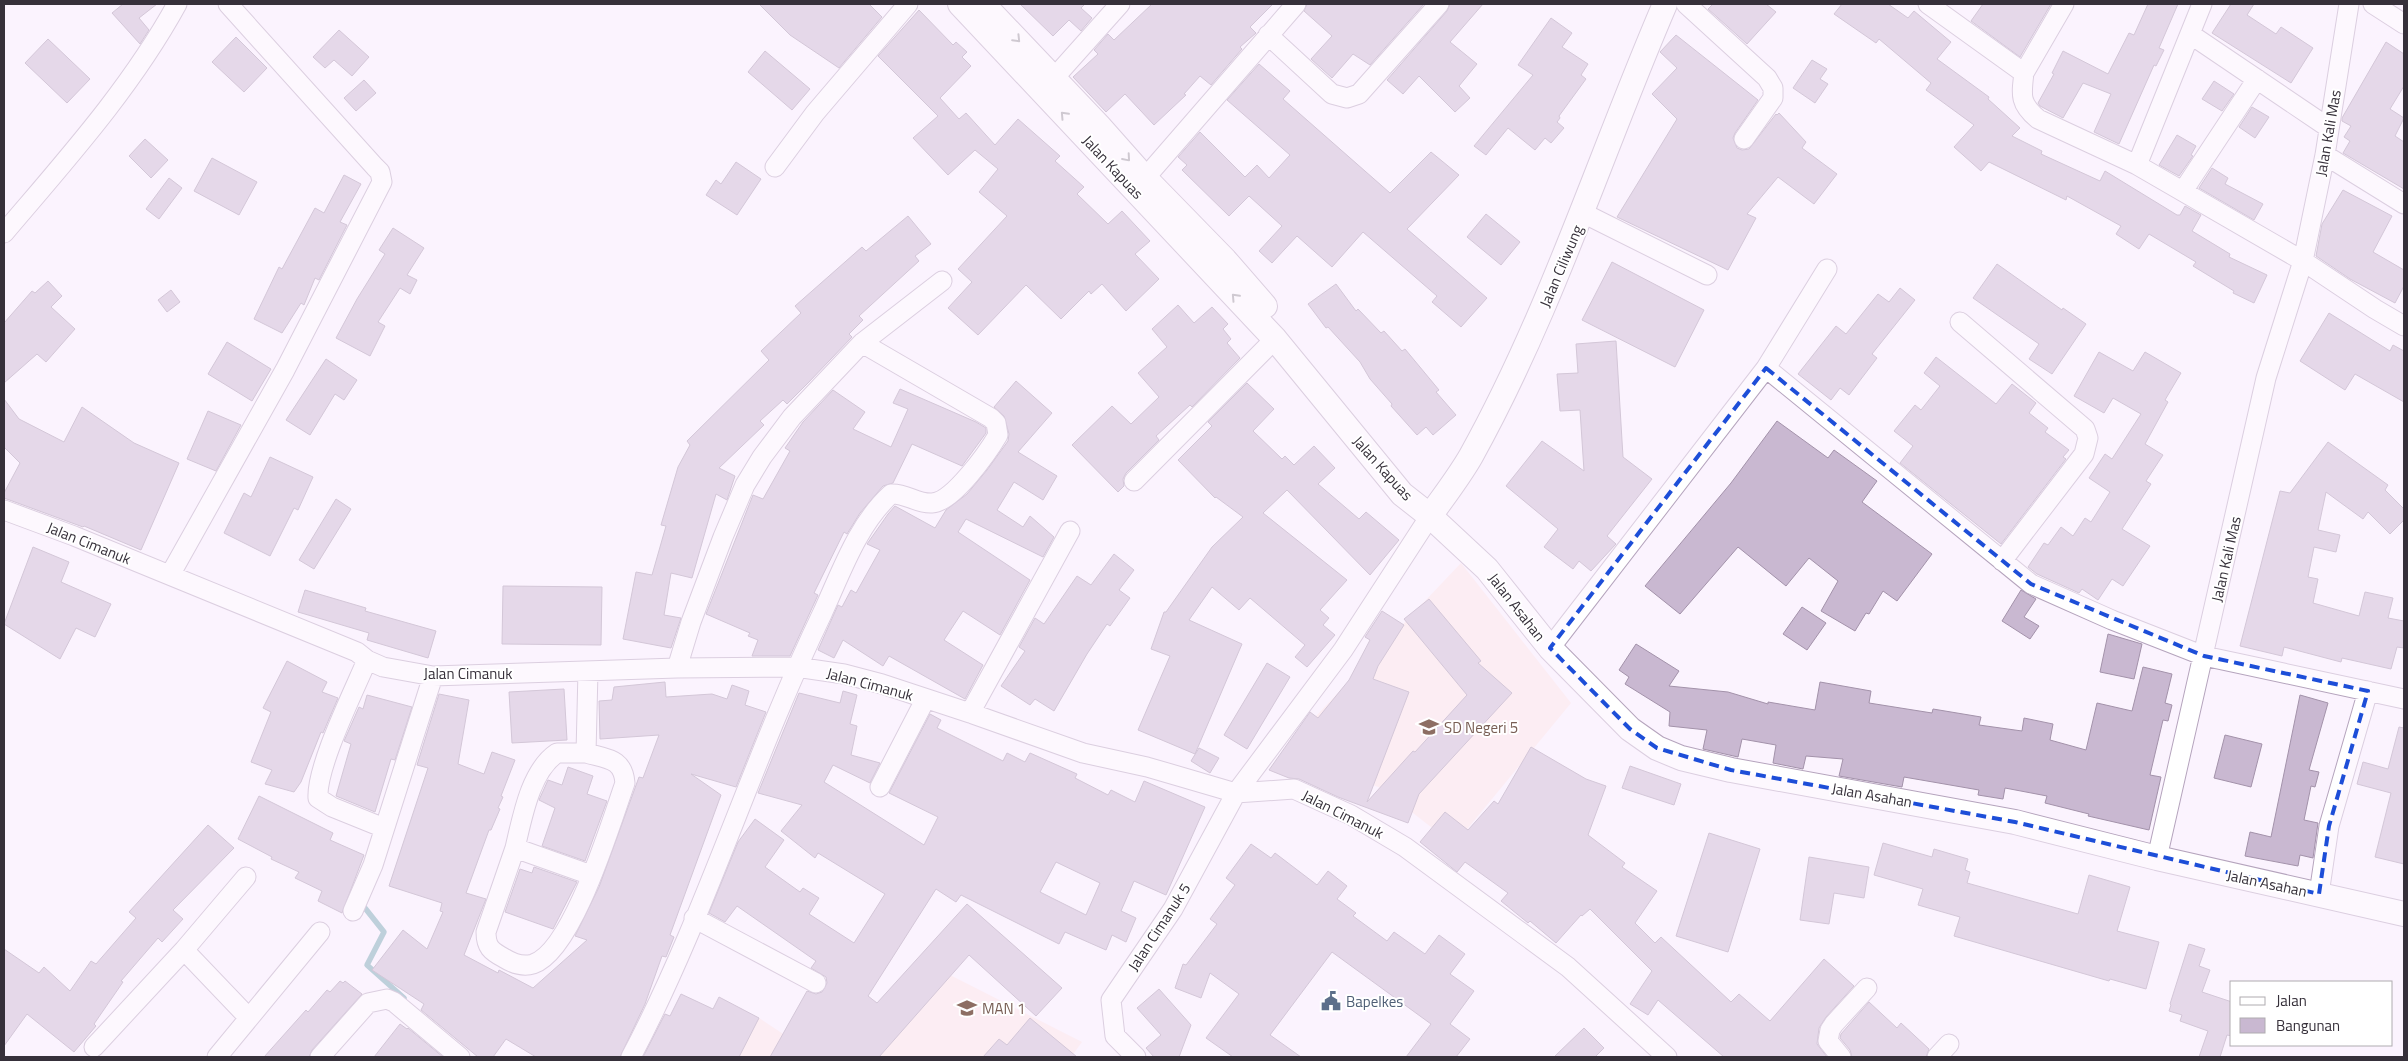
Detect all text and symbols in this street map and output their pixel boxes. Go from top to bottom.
one-way arrow [1011,33,1020,42]
street label: Jalan Kali Mas [2309,88,2347,178]
one-way arrow [1061,111,1070,120]
street label: Jalan Kapuas [1077,130,1149,204]
one-way arrow [1122,153,1131,162]
street label: Jalan Ciliwung [1533,221,1589,311]
one-way arrow [1232,294,1241,303]
street label: Jalan Kapuas [1347,430,1419,506]
street label: Jalan Kali Mas [2205,514,2247,604]
street label: Jalan Cimanuk [43,516,135,570]
street label: Jalan Asahan [1483,568,1551,646]
street label: Jalan Cimanuk [824,661,916,707]
street label: Jalan Cimanuk [424,662,512,685]
school or university icon: SD Negeri 5 [1418,716,1440,738]
place label: SD Negeri 5 [1444,716,1518,739]
street label: Jalan Asahan [1830,777,1914,813]
street label: Jalan Cimanuk [1298,784,1388,844]
street label: Jalan Asahan [2225,863,2309,903]
street label: Jalan Cimanuk 5 [1122,879,1196,975]
legend [2230,981,2393,1046]
text: Jalan [2276,989,2307,1012]
public building icon: Bapelkes [1320,990,1342,1012]
place label: Bapelkes [1346,990,1403,1013]
school or university icon: MAN 1 [956,997,978,1019]
place label: MAN 1 [982,997,1025,1020]
text: Bangunan [2276,1014,2340,1037]

